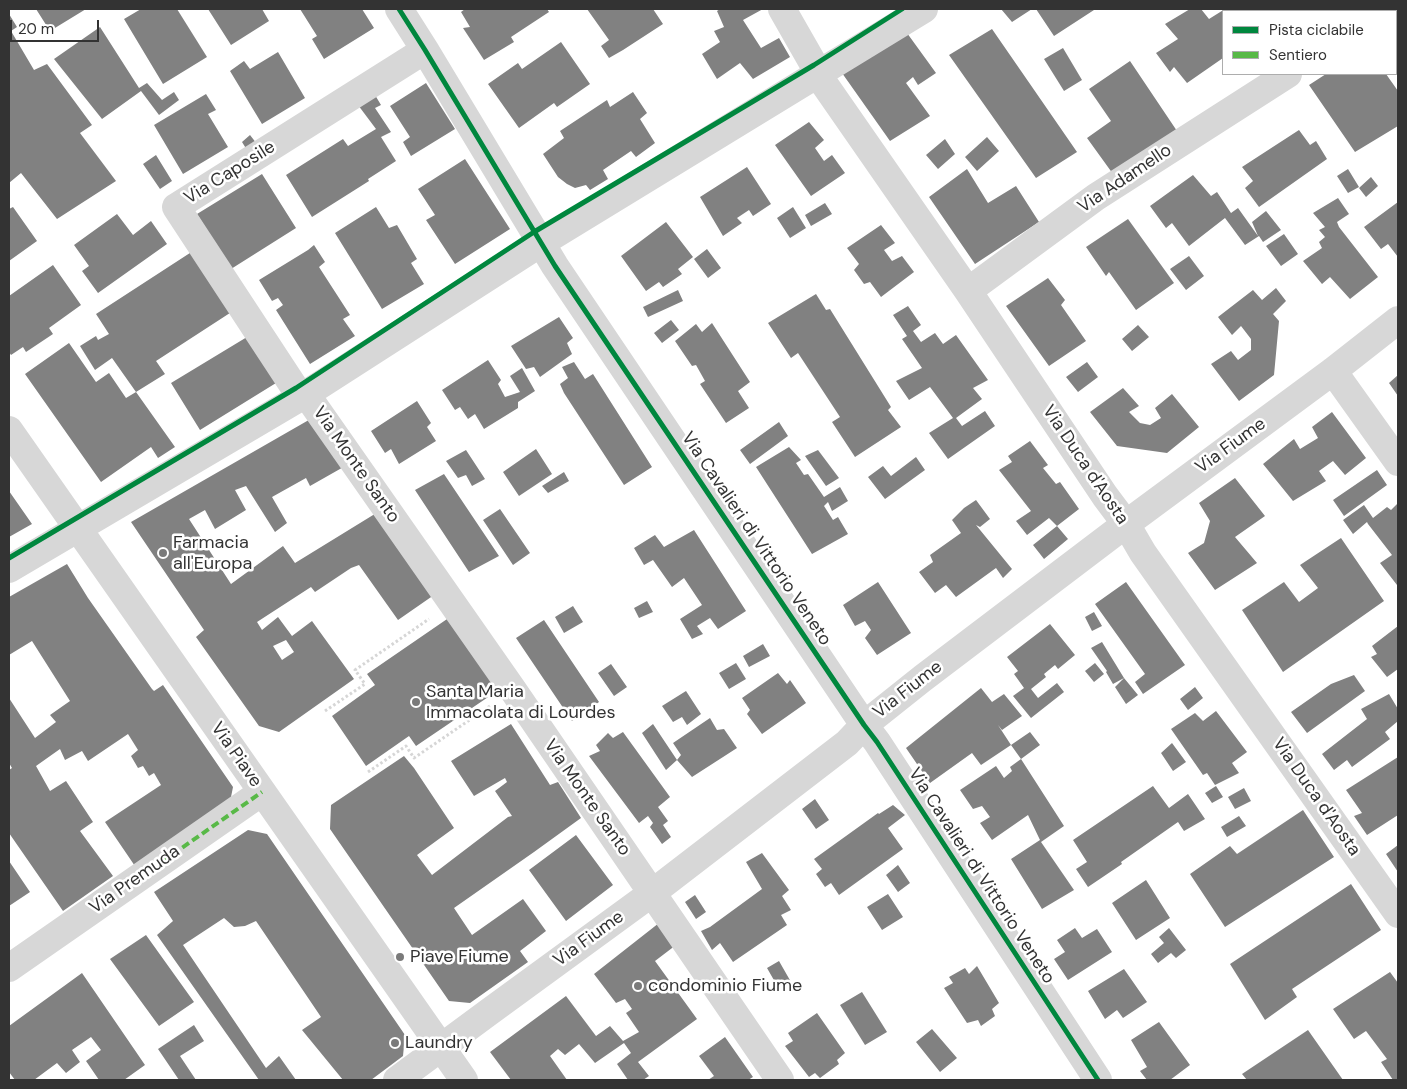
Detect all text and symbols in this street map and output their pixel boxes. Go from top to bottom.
scale bar [12,10,101,42]
legend [1222,10,1397,75]
text: 20 m [18,19,54,39]
text: Pista ciclabile [1269,20,1364,40]
text: Sentiero [1269,45,1327,65]
street label: Via Caposile [181,137,279,209]
street label: Via Adamello [1074,140,1176,218]
street label: Via Duca d'Aosta [1037,401,1133,529]
street label: Via Monte Santo [308,403,404,527]
street label: Via Fiume [1192,413,1270,479]
street label: Via Cavalieri di Vittorio Veneto [676,428,836,650]
place label: Farmacia all'Europa [173,532,252,574]
marker: Farmacia all'Europa [157,547,169,559]
street label: Via Fiume [869,656,947,724]
place label: Santa Maria Immacolata di Lourdes [426,681,616,724]
marker: Santa Maria Immacolata di Lourdes [410,696,422,708]
street label: Via Piave [206,718,266,792]
street label: Via Duca d'Aosta [1267,734,1365,860]
street label: Via Monte Santo [539,736,635,860]
street label: Via Cavalieri di Vittorio Veneto [903,764,1059,988]
street label: Via Premuda [86,841,184,919]
street label: Via Fiume [550,906,628,972]
place label: Piave Fiume [410,946,509,968]
marker: Piave Fiume [394,951,406,963]
place label: condominio Fiume [648,975,802,997]
marker: condominio Fiume [632,980,644,992]
place label: Laundry [405,1032,473,1054]
marker: Laundry [389,1037,401,1049]

